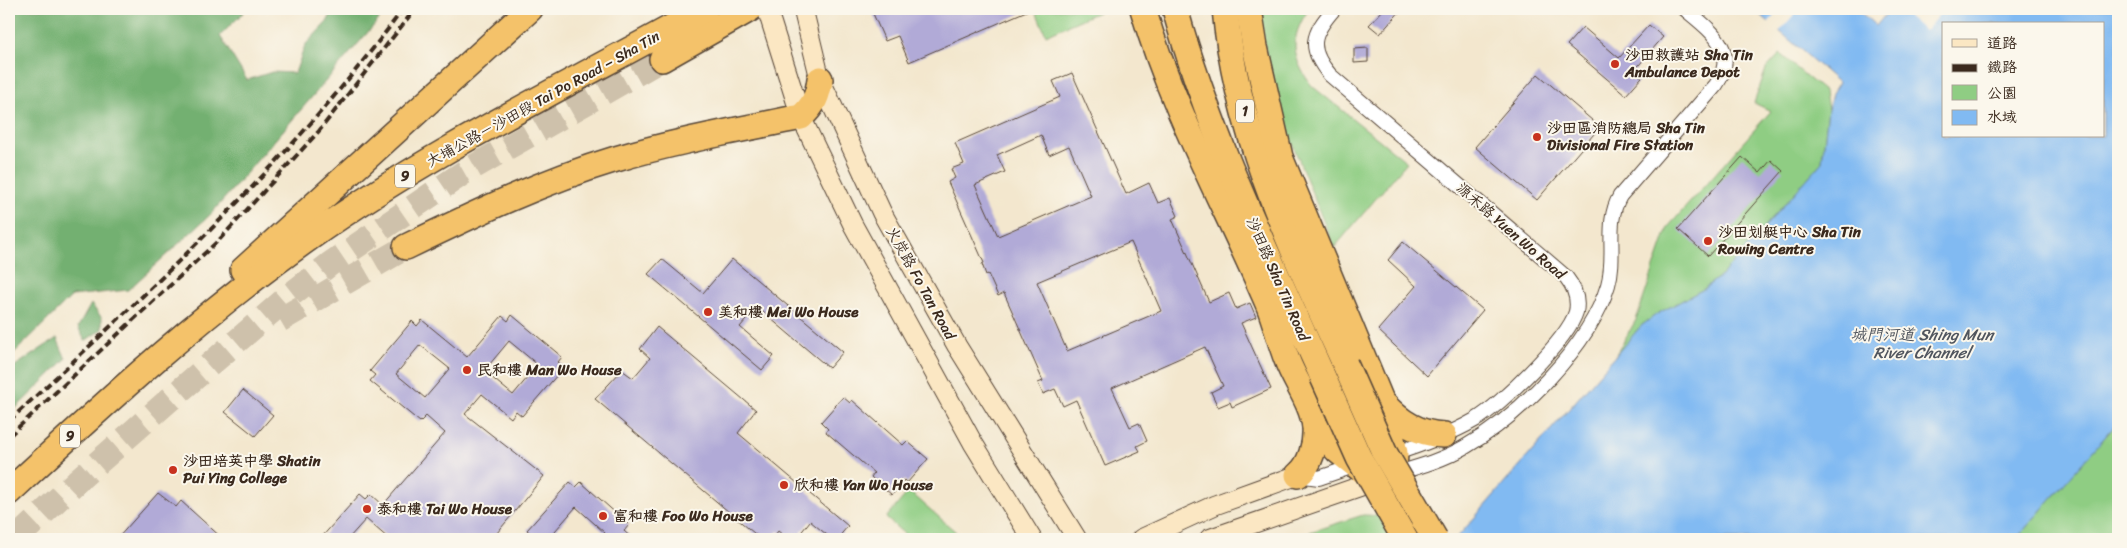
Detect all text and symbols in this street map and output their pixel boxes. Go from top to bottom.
legend [1942,22,2104,138]
street label: 大埔公路－沙田段 Tai Po Road – Sha Tin [421,24,665,174]
text: 道路 [1987,30,2017,56]
place label: 沙田救護站 Sha Tin Ambulance Depot [1624,42,1754,85]
text: 鐵路 [1987,54,2017,80]
marker: 沙田救護站 Sha Tin Ambulance Depot [1609,58,1621,70]
text: 公園 [1987,80,2017,106]
road number: 1 [1236,100,1254,122]
text: 水域 [1987,104,2017,130]
place label: 沙田區消防總局 Sha Tin Divisional Fire Station [1547,115,1706,158]
marker: 沙田區消防總局 Sha Tin Divisional Fire Station [1531,131,1543,143]
road number: 9 [395,165,415,188]
street label: 源禾路 Yuen Wo Road [1450,176,1573,287]
street label: 沙田路 Sha Tin Road [1239,213,1317,346]
place label: 沙田划艇中心 Sha Tin Rowing Centre [1717,219,1862,262]
street label: 火炭路 Fo Tan Road [879,221,964,346]
marker: 沙田划艇中心 Sha Tin Rowing Centre [1702,235,1714,247]
place label: 美和樓 Mei Wo House [718,299,859,325]
marker: 美和樓 Mei Wo House [702,306,714,318]
water label: 城門河道 Shing Mun River Channel [1851,320,1996,367]
place label: 民和樓 Man Wo House [477,357,622,383]
marker: 民和樓 Man Wo House [461,364,473,376]
road number: 9 [60,424,80,448]
place label: 沙田培英中學 Shatin Pui Ying College [183,448,321,491]
marker: 沙田培英中學 Shatin Pui Ying College [167,464,179,476]
place label: 欣和樓 Yan Wo House [794,472,933,498]
marker: 欣和樓 Yan Wo House [778,479,790,491]
place label: 泰和樓 Tai Wo House [377,496,513,522]
marker: 泰和樓 Tai Wo House [361,503,373,515]
place label: 富和樓 Foo Wo House [613,503,753,529]
marker: 富和樓 Foo Wo House [597,510,609,522]

